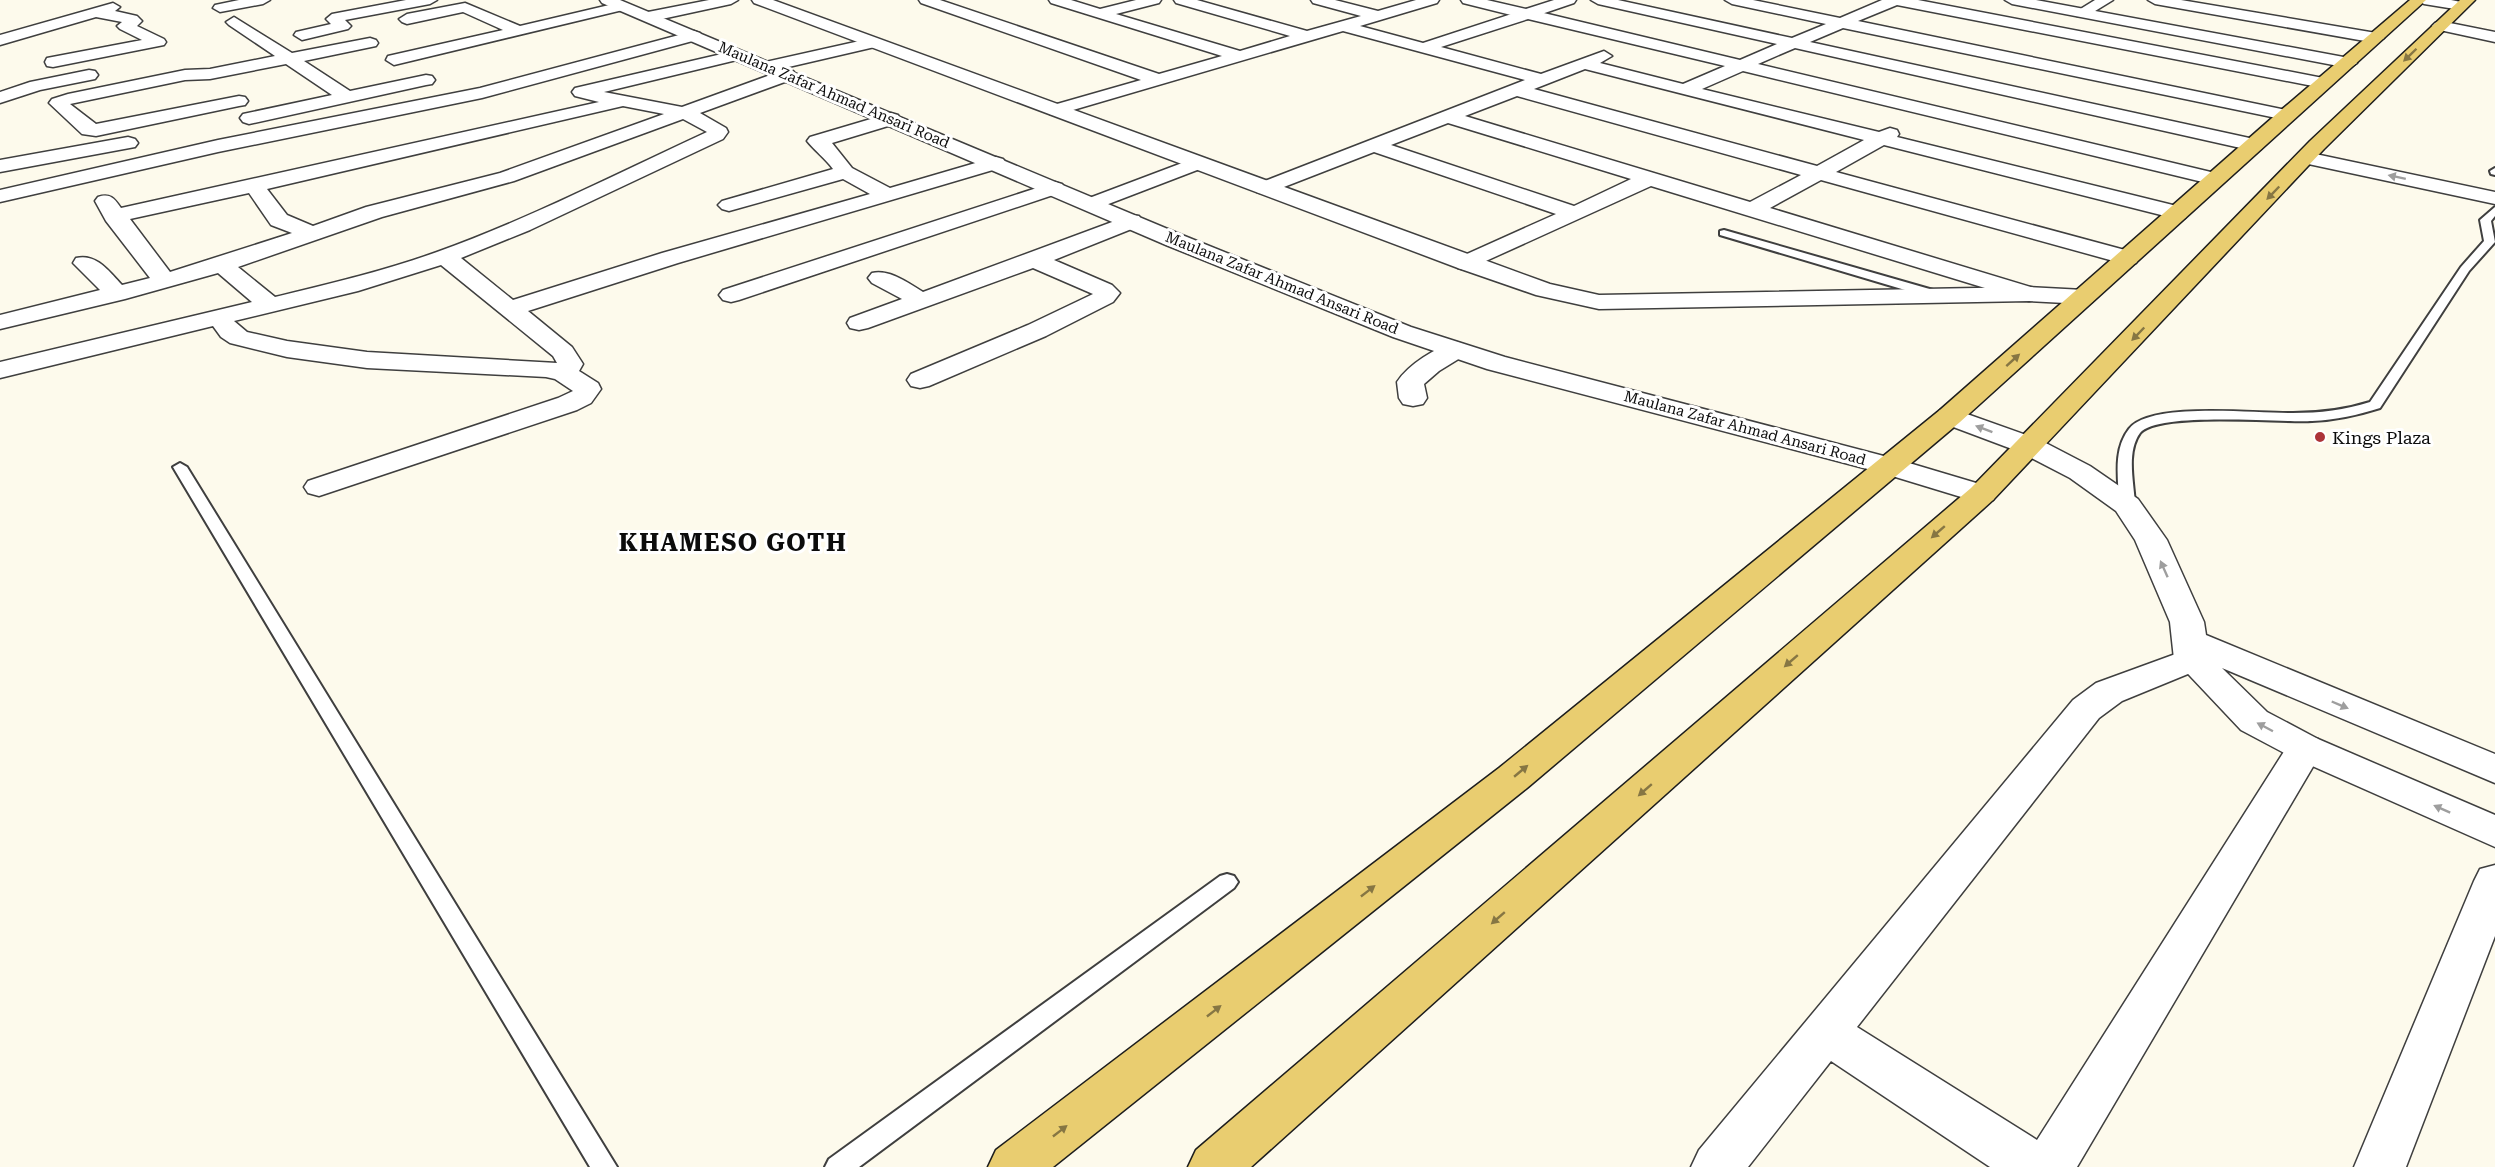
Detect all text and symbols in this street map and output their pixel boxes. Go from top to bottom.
street label: Maulana Zafar Ahmad Ansari Road [716,38,953,152]
one-way arrow [2403,48,2418,61]
one-way arrow [2387,172,2406,182]
one-way arrow [2266,186,2280,200]
street label: Maulana Zafar Ahmad Ansari Road [1163,228,1401,338]
one-way arrow [2132,326,2145,341]
one-way arrow [2005,354,2020,367]
street label: Maulana Zafar Ahmad Ansari Road [1622,387,1868,469]
one-way arrow [1975,424,1993,433]
place label: Kings Plaza [2332,427,2431,448]
marker: Kings Plaza [2313,430,2327,444]
one-way arrow [1930,526,1946,539]
district label: KHAMESO GOTH [619,529,847,557]
one-way arrow [2159,560,2168,578]
one-way arrow [1784,654,1799,667]
one-way arrow [2332,700,2349,709]
one-way arrow [2256,722,2273,732]
one-way arrow [1514,765,1529,778]
one-way arrow [1637,783,1652,797]
one-way arrow [2432,804,2450,814]
one-way arrow [1360,885,1376,898]
one-way arrow [1491,911,1506,924]
one-way arrow [1206,1005,1222,1018]
one-way arrow [1052,1125,1068,1137]

